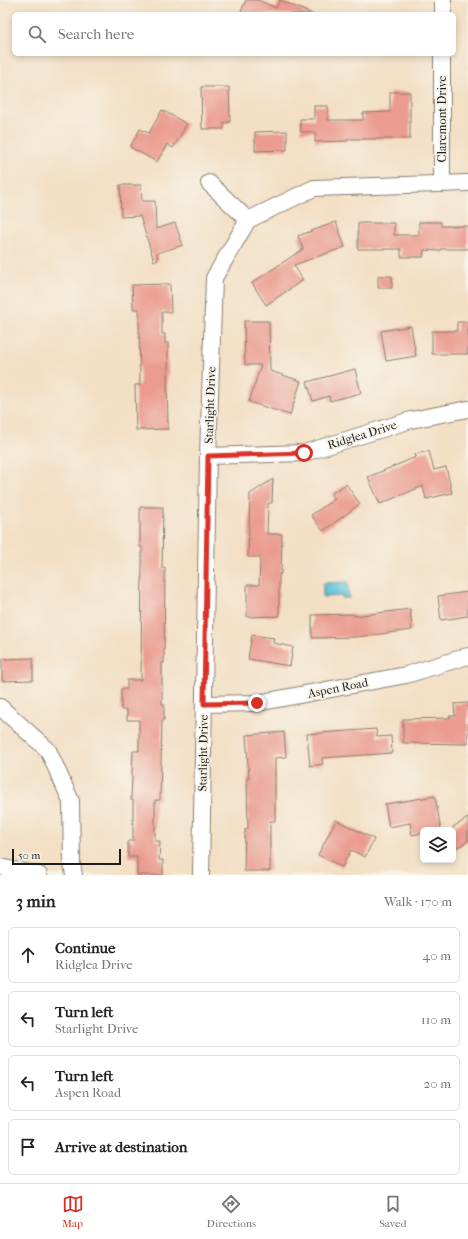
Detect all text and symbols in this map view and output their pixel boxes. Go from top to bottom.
search box [12,12,456,56]
icon: search [26,23,48,45]
text: Search here [58,25,134,43]
street label: Claremont Drive [435,75,449,162]
street label: Starlight Drive [202,366,218,444]
street label: Ridglea Drive [326,418,398,452]
route start [295,444,313,462]
street label: Aspen Road [306,675,370,701]
route end [248,694,266,712]
street label: Starlight Drive [195,714,211,792]
map controls [420,827,456,863]
button: layers [420,827,456,863]
scale bar [12,847,121,866]
text: 50 m [18,849,40,862]
text: 3 min [16,891,56,911]
text: Walk · 170 m [384,894,452,909]
text: Continue [55,939,115,957]
icon: ahead [17,944,39,966]
text: 40 m [423,948,451,963]
text: Ridglea Drive [55,957,133,972]
text: Turn left [55,1003,113,1021]
icon: left [17,1008,39,1030]
text: 110 m [421,1012,451,1027]
text: Starlight Drive [55,1021,139,1036]
text: Turn left [55,1067,113,1085]
icon: left [17,1072,39,1094]
text: 20 m [424,1076,451,1091]
text: Aspen Road [55,1085,121,1100]
icon: arrive [17,1136,39,1158]
text: Arrive at destination [55,1138,187,1156]
tab: Map [62,1193,84,1230]
tab: Directions [207,1193,256,1230]
tab: Saved [379,1193,406,1230]

